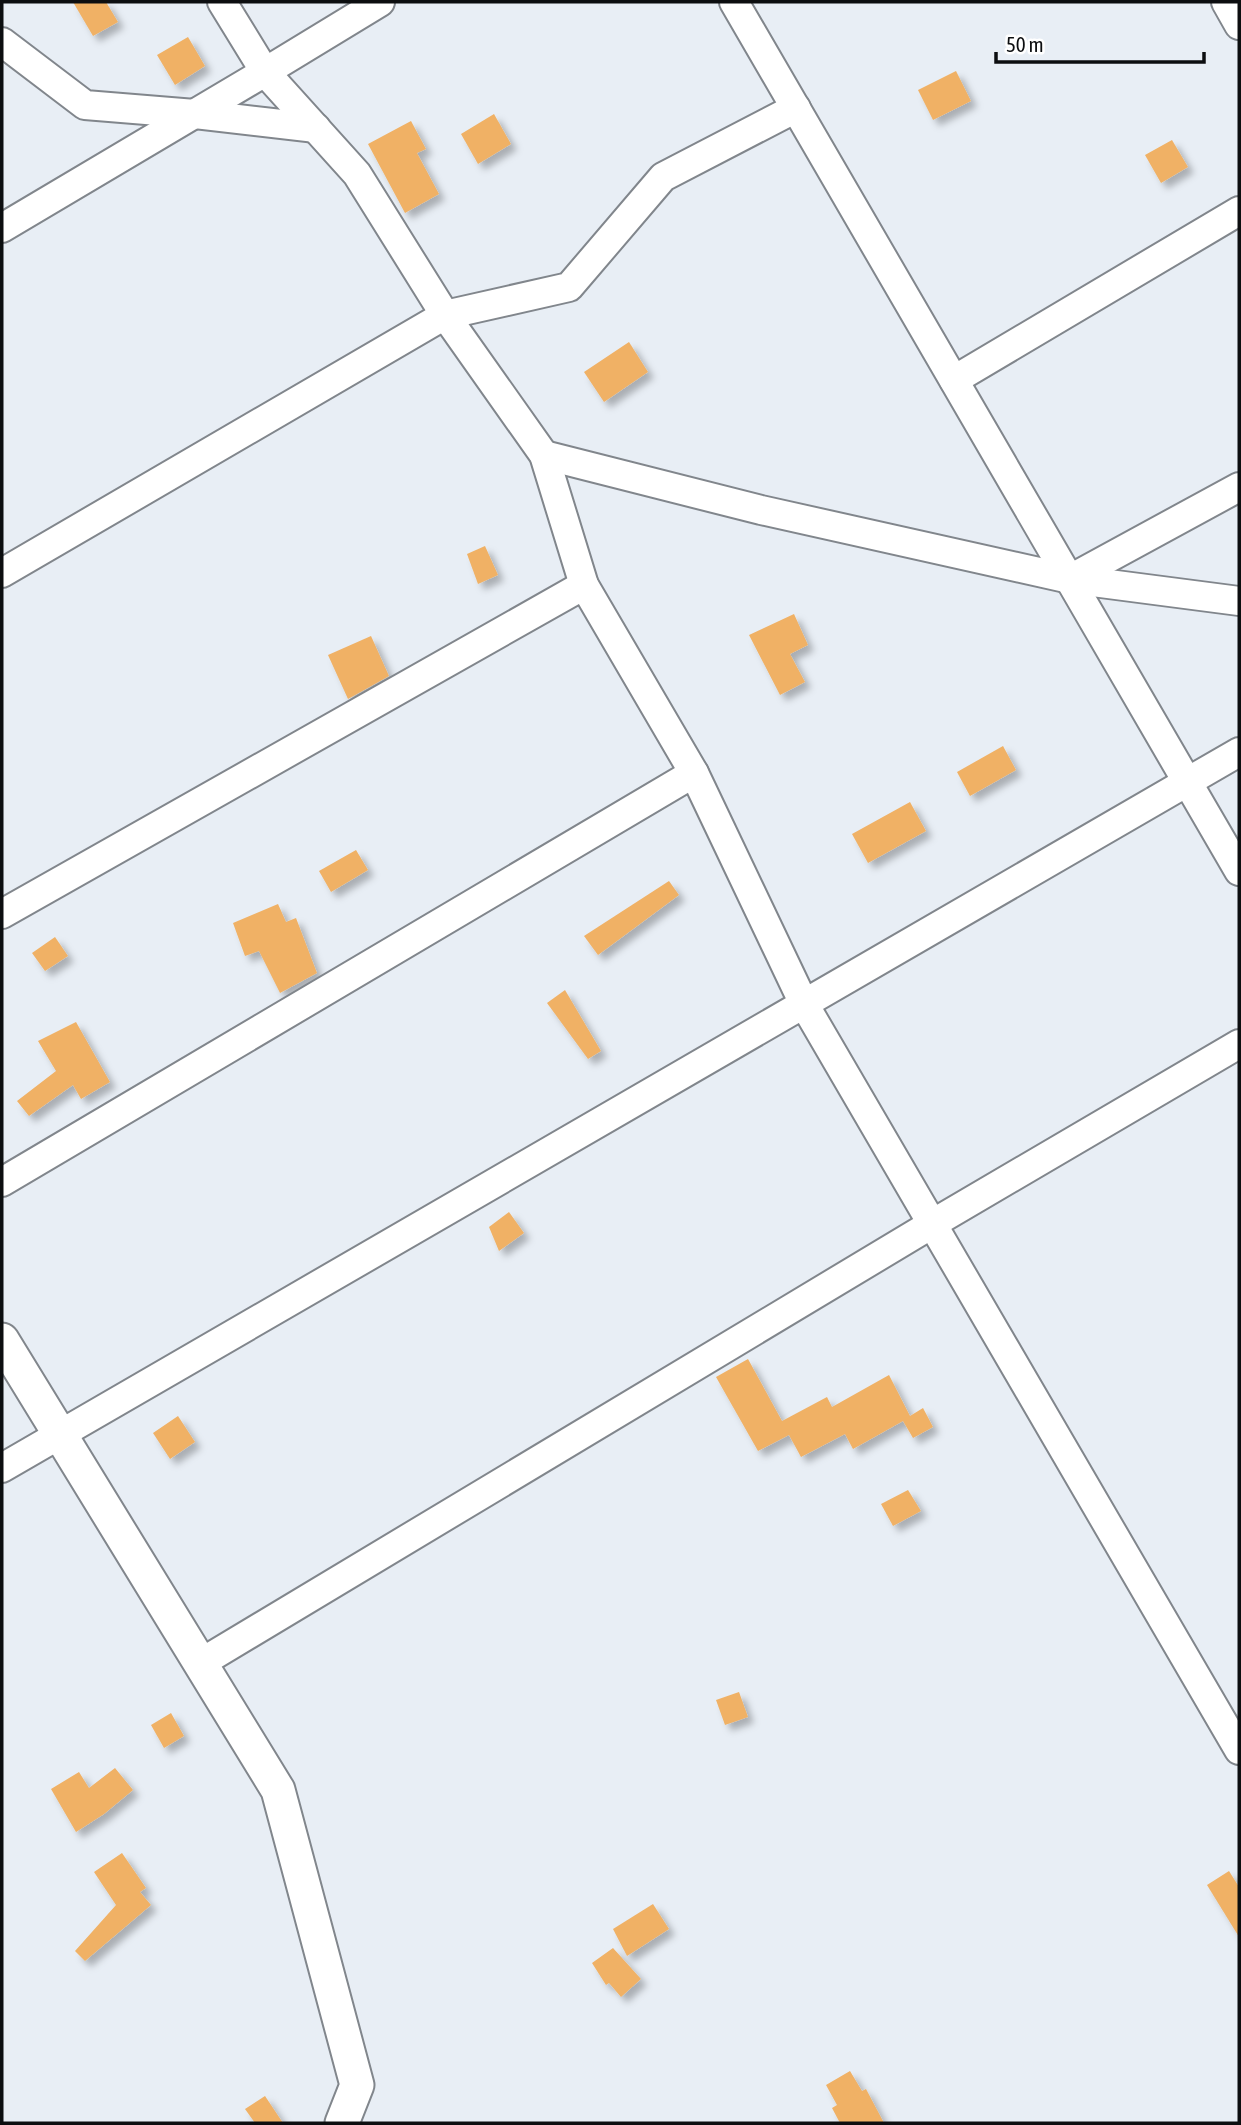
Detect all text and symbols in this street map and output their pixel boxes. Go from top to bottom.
scale bar [996,21,1204,65]
text: 50 m [1006,32,1044,56]

